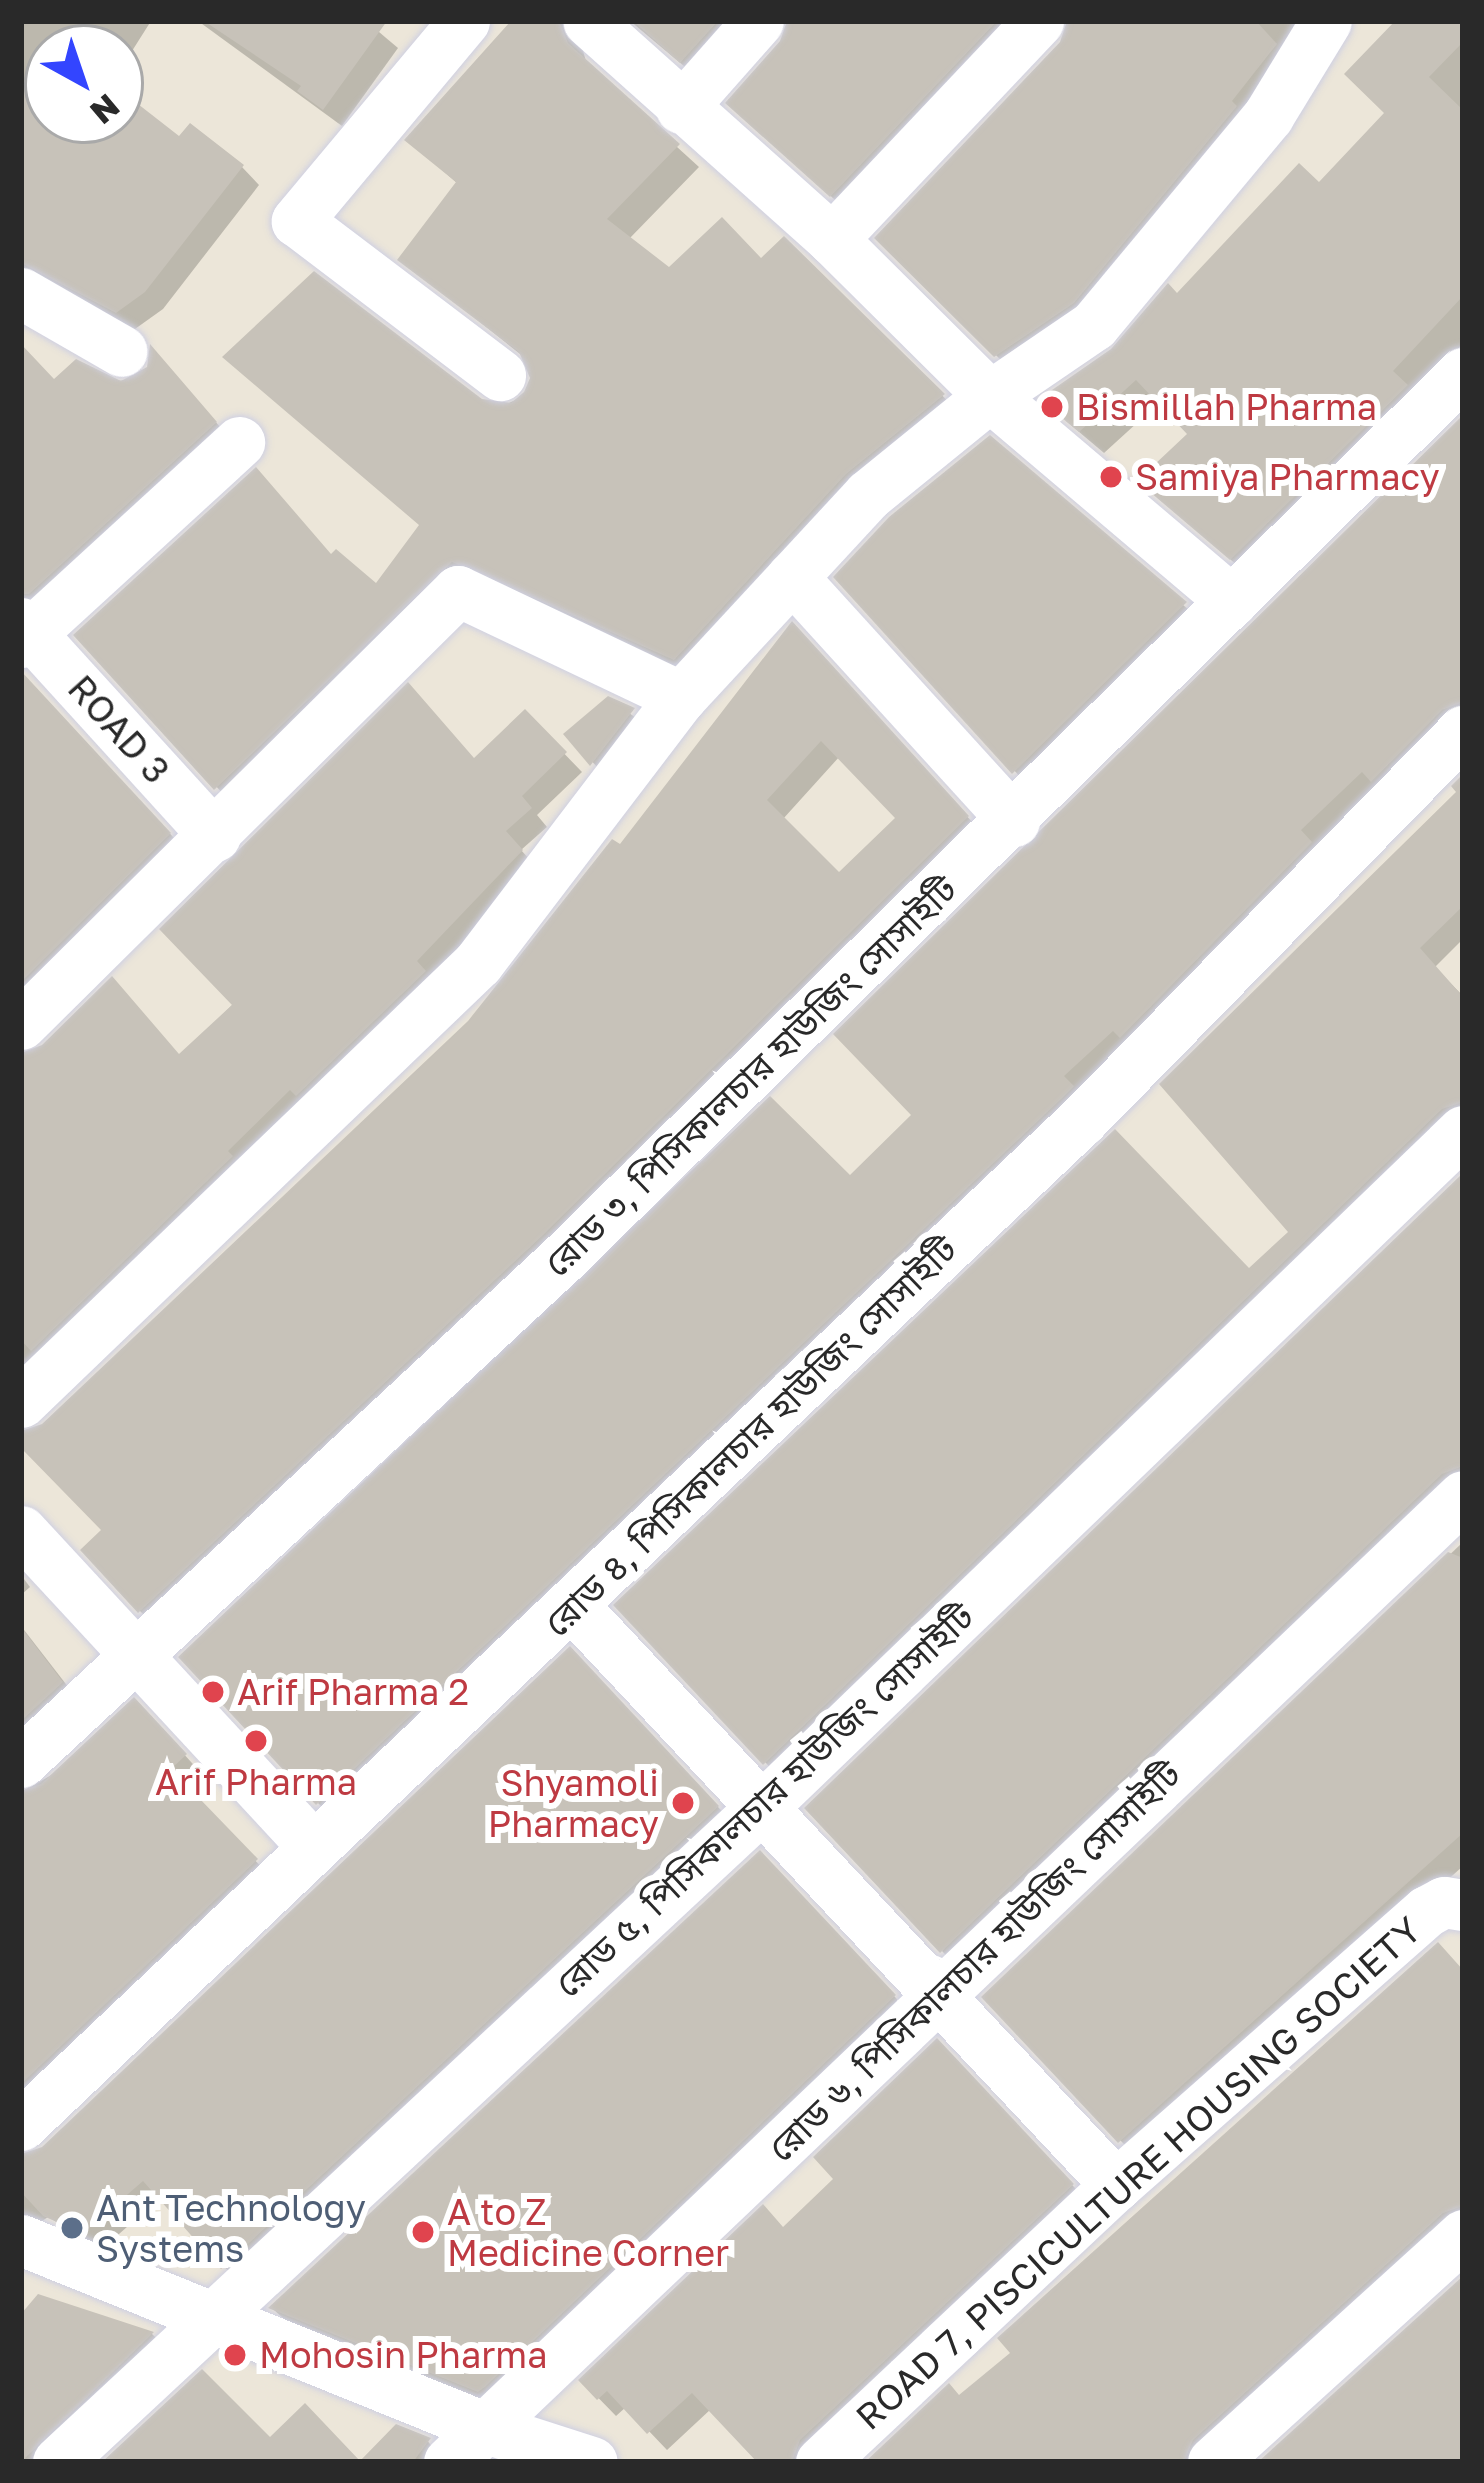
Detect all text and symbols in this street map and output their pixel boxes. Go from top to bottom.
north arrow [24,24,144,144]
text: N [83,87,128,133]
place label: Bismillah Pharma [1076,385,1377,429]
marker: Bismillah Pharma [1039,394,1065,420]
place label: Samiya Pharmacy [1135,455,1440,499]
marker: Samiya Pharmacy [1098,464,1124,490]
street label: ROAD 3 [60,666,178,792]
street label: রোড ৩, পিসিকালচার হাউজিং সোসাইটি [535,867,965,1285]
street label: রোড ৪, পিসিকালচার হাউজিং সোসাইটি [535,1227,965,1645]
street label: রোড ৫, পিসিকালচার হাউজিং সোসাইটি [546,1594,982,2006]
place label: Arif Pharma 2 [237,1670,469,1714]
marker: Arif Pharma 2 [200,1679,226,1705]
marker: Arif Pharma [243,1728,269,1754]
street label: রোড ৬, পিসিকালচার হাউজিং সোসাইটি [759,1752,1189,2170]
place label: Arif Pharma [155,1760,357,1804]
place label: Shyamoli Pharmacy [488,1760,659,1845]
marker: Shyamoli Pharmacy [670,1790,696,1816]
street label: ROAD 7, PISCICULTURE HOUSING SOCIETY [847,1908,1429,2438]
place label: Ant Technology Systems [96,2185,366,2270]
place label: A to Z Medicine Corner [447,2189,729,2274]
marker: Ant Technology Systems [59,2215,85,2241]
marker: A to Z Medicine Corner [410,2219,436,2245]
place label: Mohosin Pharma [259,2333,547,2377]
marker: Mohosin Pharma [222,2342,248,2368]

